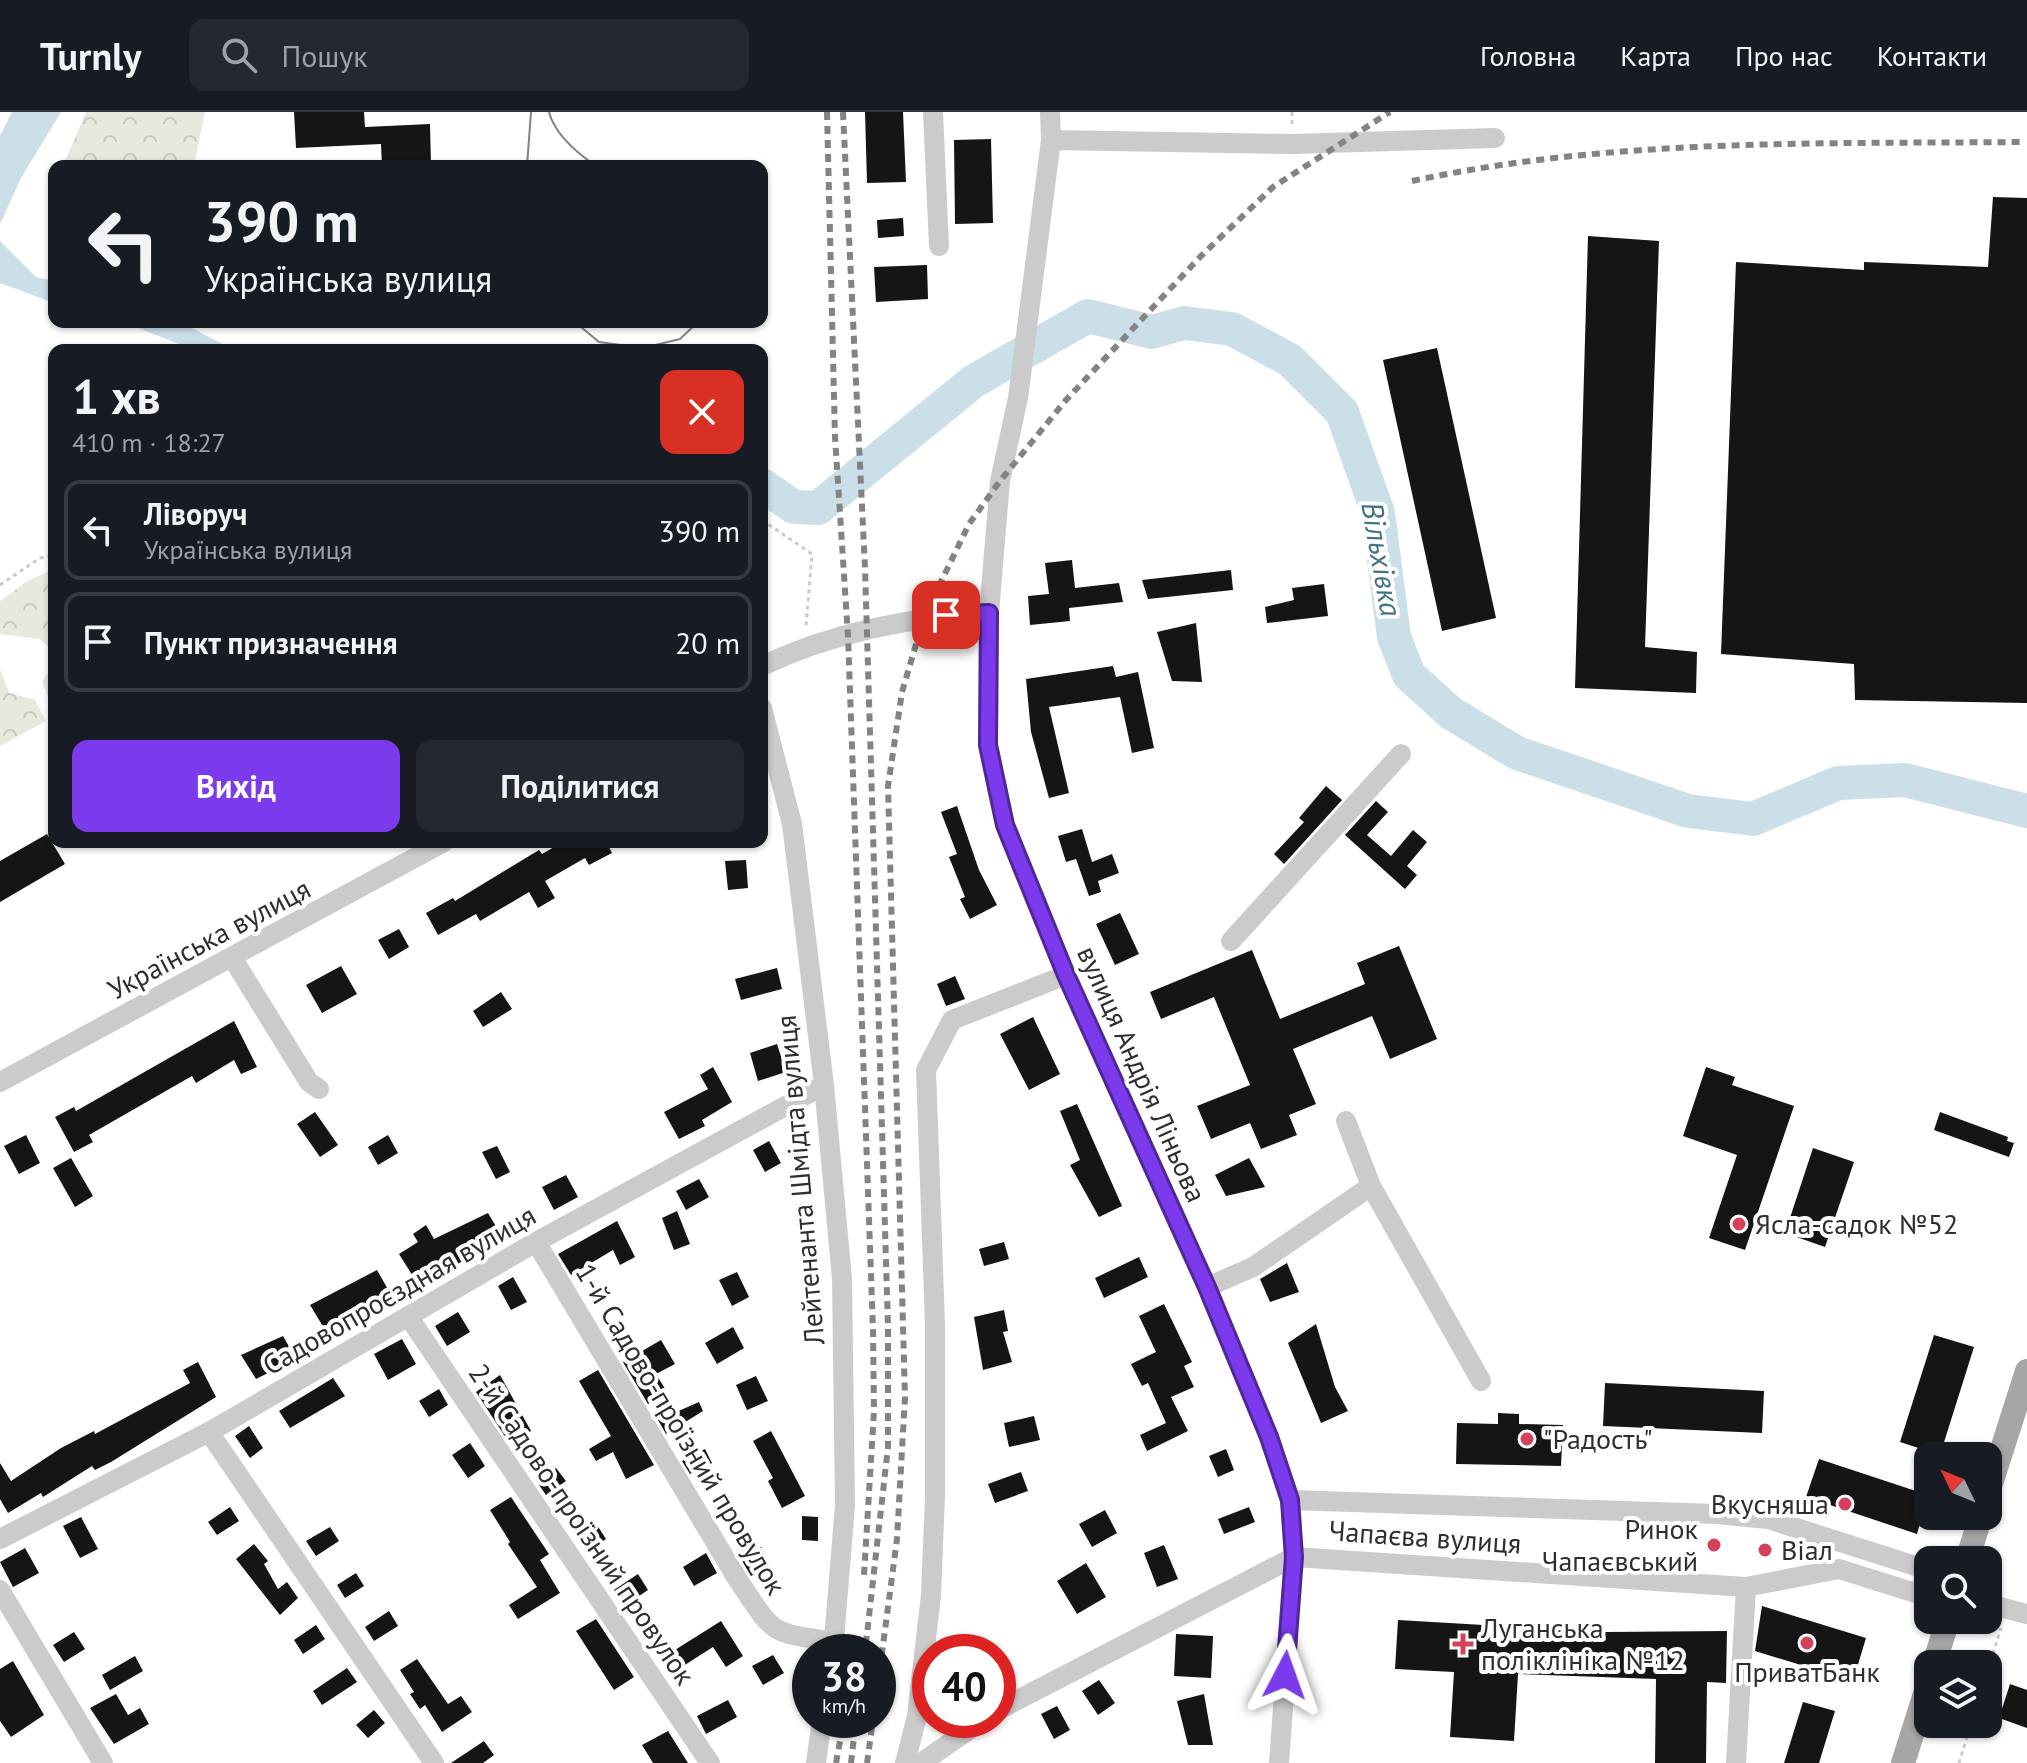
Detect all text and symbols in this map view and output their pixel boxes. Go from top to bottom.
search box [189,19,749,91]
text: Turnly [40,31,141,80]
icon: search [217,33,261,77]
text: Пошук [281,36,368,75]
text: Головна [1480,37,1576,74]
text: Карта [1620,37,1691,74]
text: Про нас [1735,37,1833,74]
text: Контакти [1877,37,1987,74]
text: 390 m [204,185,359,257]
icon: left [72,192,176,296]
text: Українська вулиця [204,255,492,302]
text: 1 хв [72,365,161,427]
button: close [660,370,744,454]
text: 410 m · 18:27 [72,426,226,459]
text: Ліворуч [144,494,247,533]
water label: Вільхівка [1353,498,1412,619]
icon: left [76,508,120,552]
text: 390 m [659,511,740,550]
text: Українська вулиця [144,533,352,566]
pin [912,581,980,649]
icon: arrive [924,593,968,637]
icon: arrive [76,620,120,664]
text: Пункт призначення [144,623,398,662]
text: 20 m [675,623,740,662]
button: Вихід [72,740,400,832]
button: Поділитися [416,740,744,832]
street label: Українська вулиця [101,870,317,1008]
street label: вулиця Андрія Ліньова [1069,940,1216,1208]
street label: Лейтенанта Шмідта вулиця [767,1014,832,1348]
street label: Садовопроєздная вулиця [256,1196,542,1383]
place label: Ясла-садок №52 [1755,1205,1958,1242]
marker: Ясла-садок №52 [1730,1215,1748,1233]
street label: 1-й Садово-проїзний провулок [568,1256,795,1602]
street label: 2-й Садово-проїзний провулок [461,1356,704,1692]
place label: "Радость" [1543,1420,1653,1457]
marker: "Радость" [1518,1430,1536,1448]
north arrow [1914,1442,2002,1530]
map controls [1914,1442,2002,1738]
place label: Вкусняша [1711,1485,1829,1522]
marker: Вкусняша [1836,1495,1854,1513]
place label: Ринок Чапаєвський [1542,1510,1699,1579]
street label: Чапаєва вулиця [1328,1511,1523,1562]
place label: Віал [1781,1531,1833,1568]
marker: Ринок Чапаєвський [1705,1536,1723,1554]
marker: Віал [1756,1541,1774,1559]
button: search [1914,1546,2002,1634]
place label: Луганська поліклініка №12 [1480,1609,1685,1678]
position arrow [1243,1633,1327,1717]
marker: Луганська поліклініка №12 [1452,1633,1474,1655]
speed limit sign: 40 [912,1634,1016,1738]
marker: ПриватБанк [1798,1634,1816,1652]
text: 38 [821,1650,867,1702]
button: layers [1914,1650,2002,1738]
place label: ПриватБанк [1734,1653,1880,1690]
text: km/h [822,1693,866,1719]

